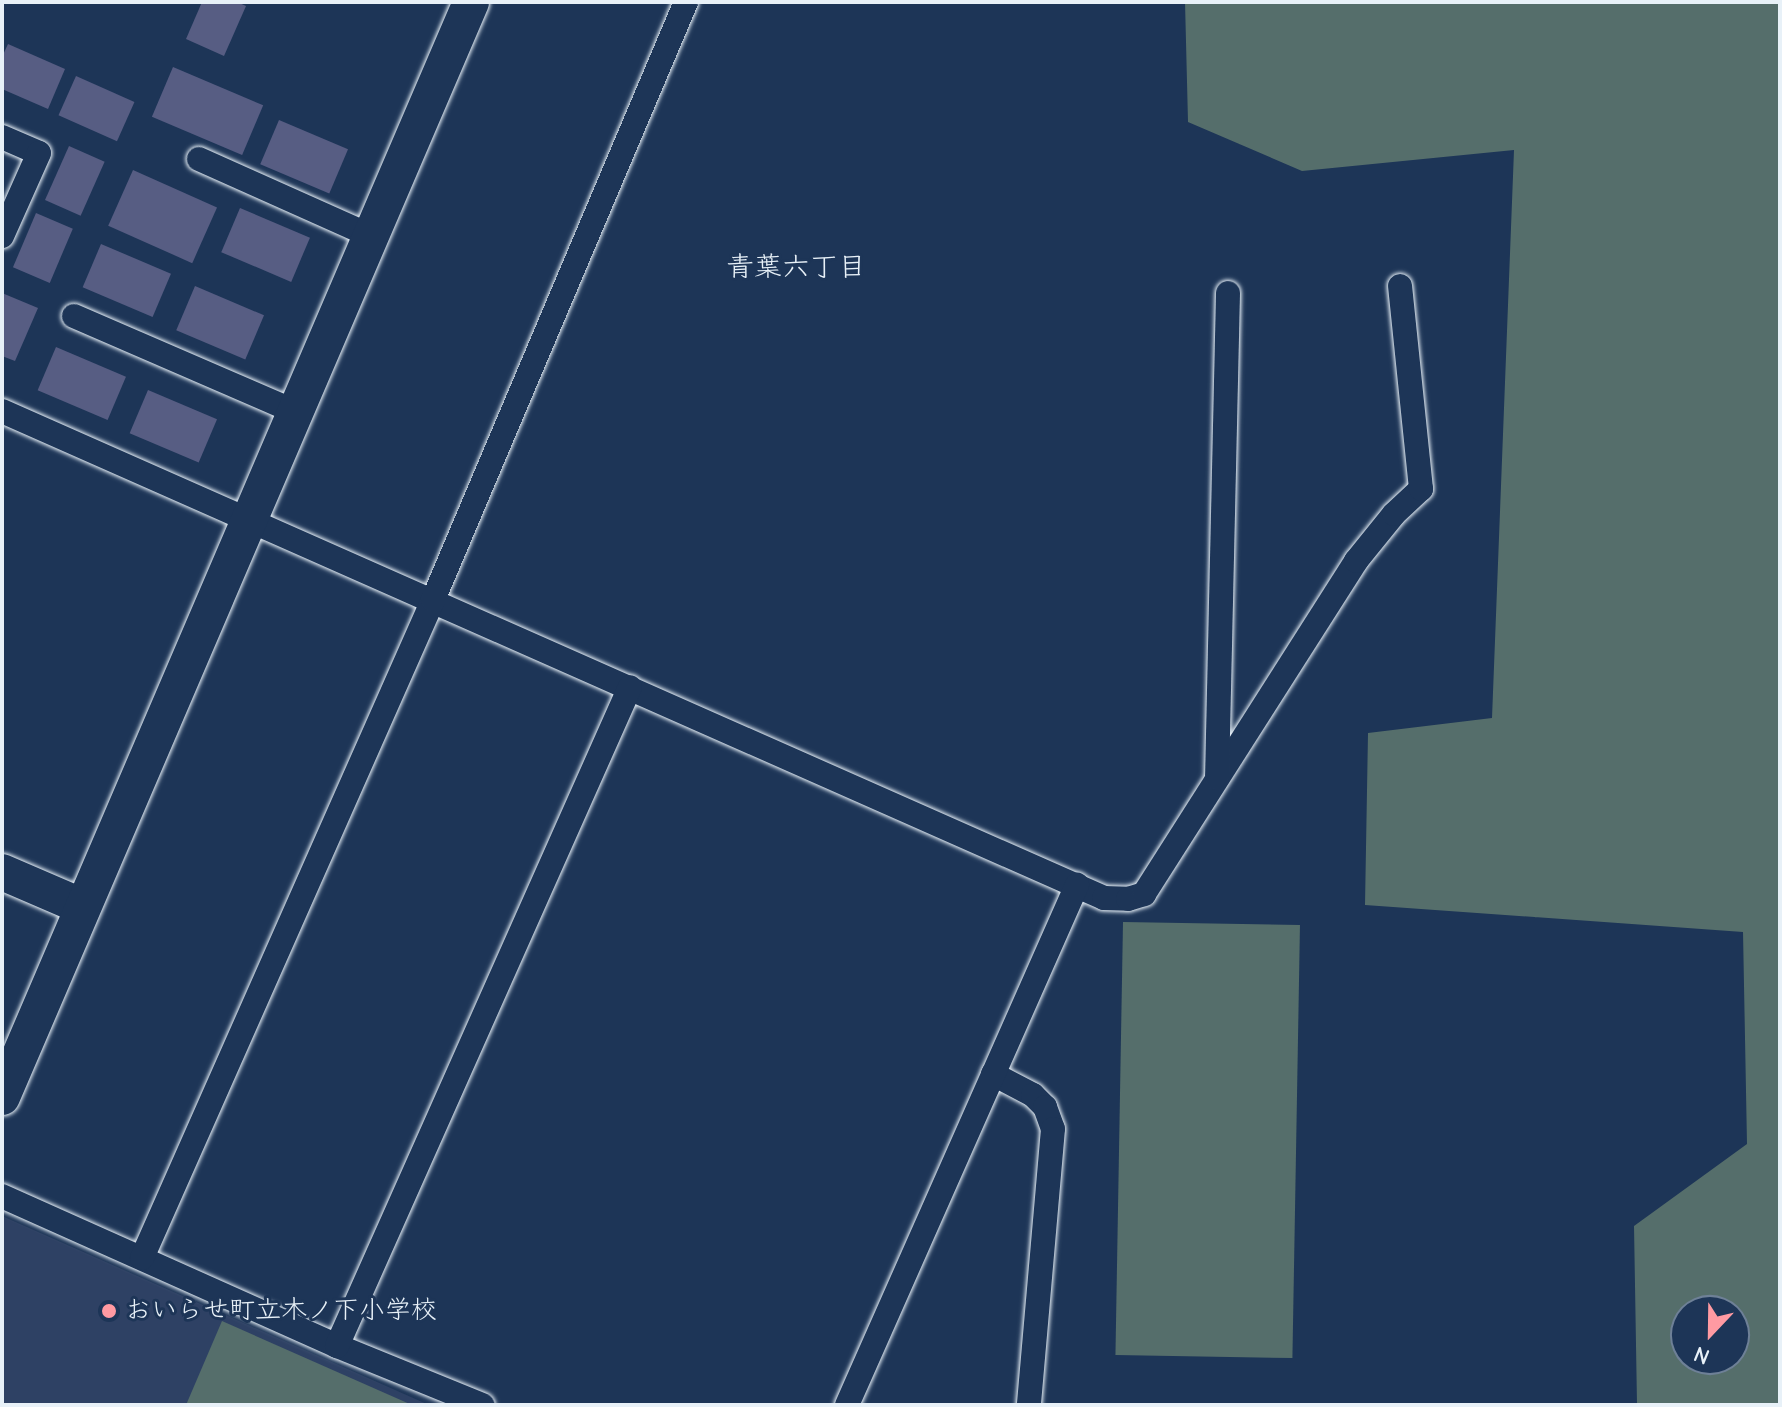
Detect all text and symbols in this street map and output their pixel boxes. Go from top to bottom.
district label: 青葉六丁目 [726,250,866,284]
place label: おいらせ町立木ノ下小学校 [125,1295,437,1327]
north arrow [1670,1295,1750,1375]
marker: おいらせ町立木ノ下小学校 [100,1302,118,1320]
text: N [1690,1341,1713,1370]

